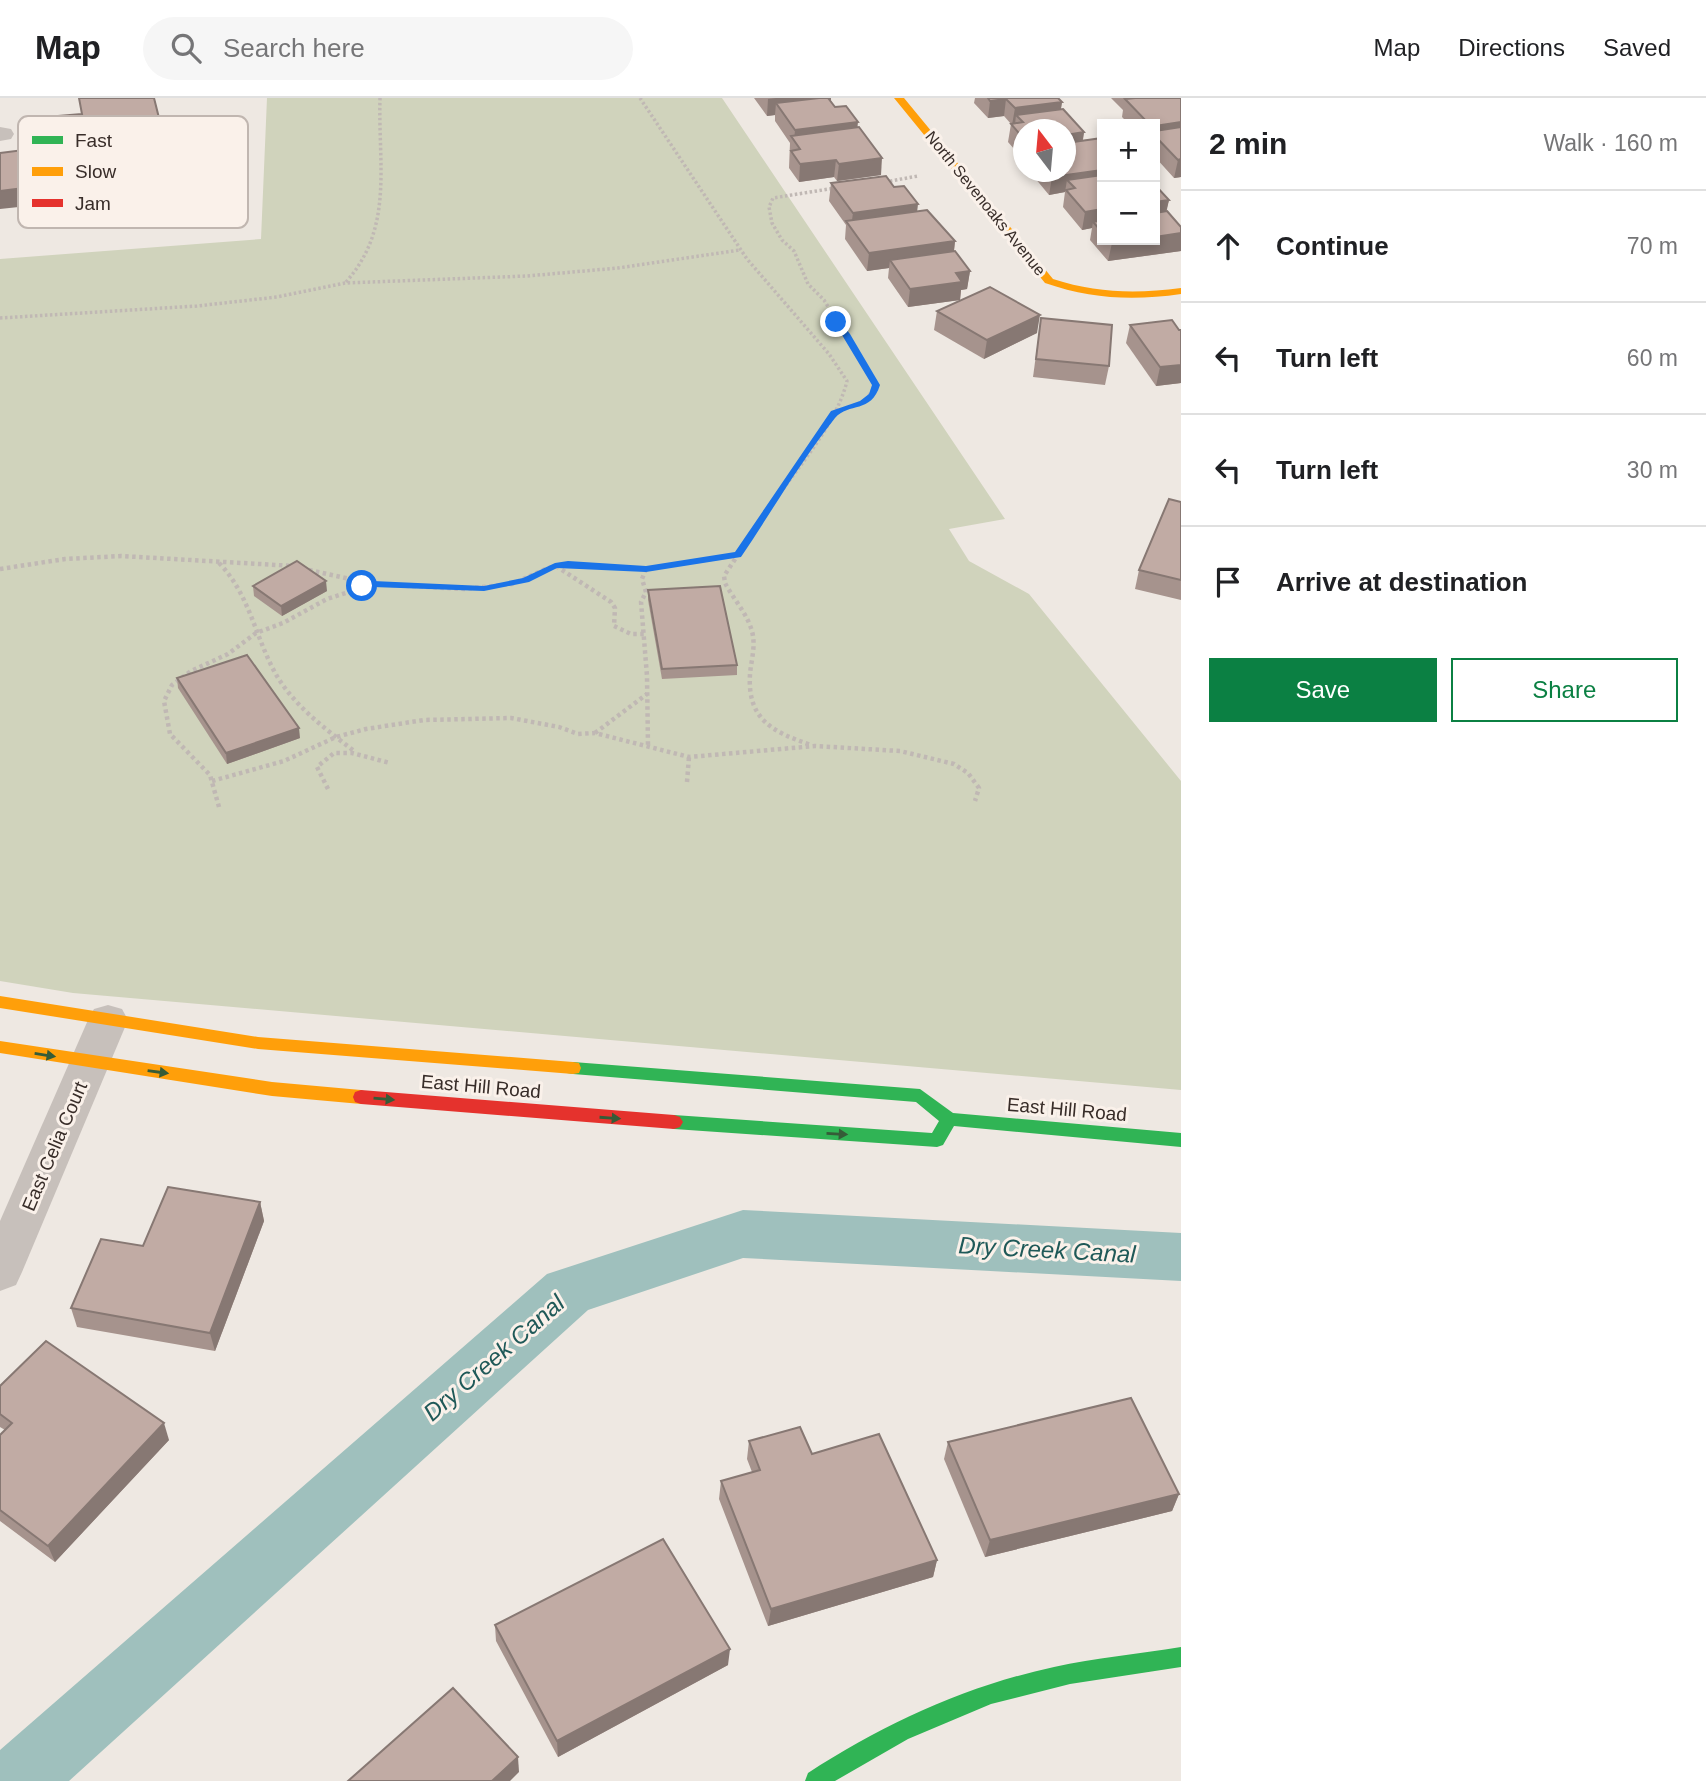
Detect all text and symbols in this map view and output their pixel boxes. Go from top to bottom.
search box [143,17,633,80]
text: Map [35,29,101,66]
icon: search [167,29,205,67]
text: Search here [223,33,365,63]
text: Map [1374,34,1420,61]
text: Directions [1458,34,1565,61]
text: Saved [1603,34,1671,61]
legend [18,116,248,228]
north arrow [1013,119,1076,182]
map controls [1097,119,1160,245]
button: + [1097,119,1160,182]
text: 2 min [1209,127,1287,160]
street label: North Sevenoaks Avenue [922,128,1049,279]
text: Fast [75,130,113,151]
text: Walk · 160 m [1543,130,1678,156]
text: Slow [75,161,116,182]
button: − [1097,182,1160,245]
text: Jam [75,193,111,214]
icon: ahead [1209,227,1247,265]
text: Continue [1276,231,1389,261]
text: 70 m [1627,233,1678,259]
route end [820,306,851,337]
icon: left [1209,339,1247,377]
text: Turn left [1276,343,1378,373]
text: 60 m [1627,345,1678,371]
icon: left [1209,451,1247,489]
text: Turn left [1276,455,1378,485]
text: 30 m [1627,457,1678,483]
icon: arrive [1209,563,1247,601]
text: Arrive at destination [1276,567,1527,597]
route start [346,570,377,601]
button: Save [1209,658,1437,722]
button: Share [1451,658,1678,722]
one-way arrow [34,1050,56,1061]
one-way arrow [147,1067,169,1078]
street label: East Hill Road [420,1071,542,1102]
street label: East Celia Court [18,1078,91,1214]
one-way arrow [373,1094,395,1105]
street label: East Hill Road [1006,1094,1128,1125]
one-way arrow [600,1113,622,1124]
one-way arrow [827,1129,849,1140]
water label: Dry Creek Canal [958,1231,1137,1268]
water label: Dry Creek Canal [418,1289,570,1426]

